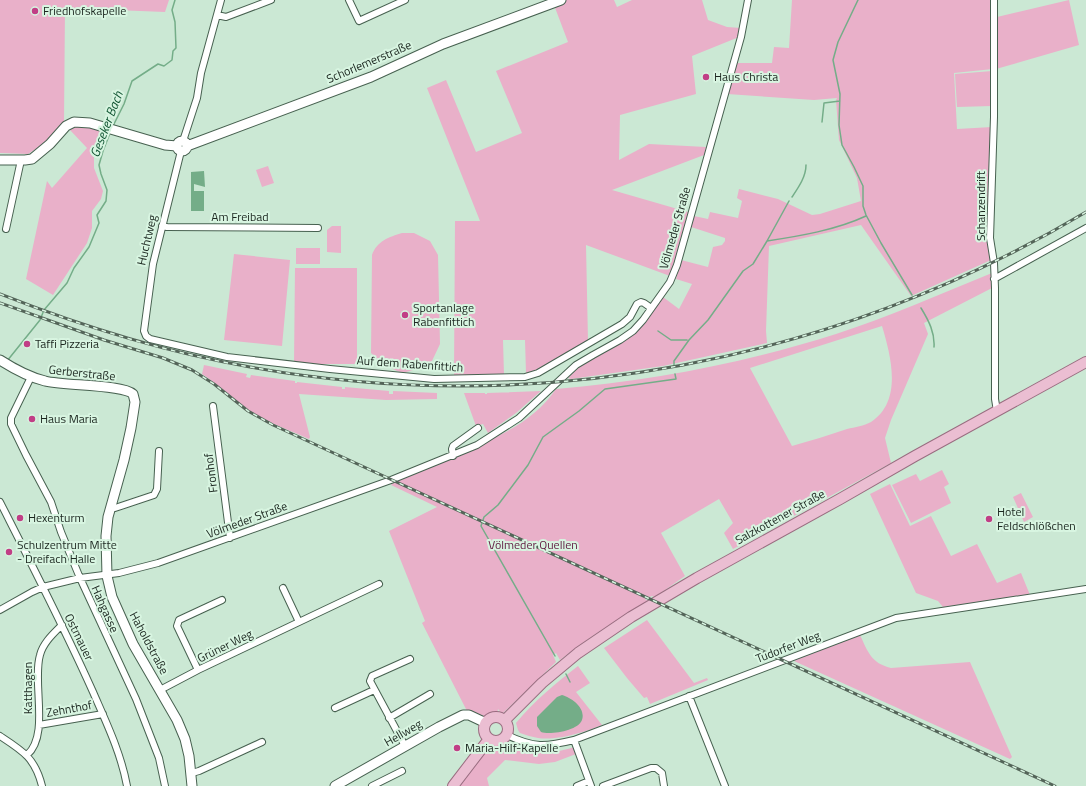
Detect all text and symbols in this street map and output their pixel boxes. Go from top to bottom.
place label: Friedhofskapelle [43,1,126,20]
marker: Friedhofskapelle [30,6,40,16]
street label: Schorlemerstraße [323,35,414,88]
place label: Haus Christa [714,67,778,86]
marker: Haus Christa [701,72,711,82]
water label: Geseker Bach [84,88,128,160]
street label: Schanzendrift [971,170,990,241]
street label: Völmeder Straße [654,185,695,271]
street label: Am Freibad [211,207,269,226]
street label: Huchtweg [131,213,162,267]
place label: Sportanlage Rabenfittich [413,298,475,331]
marker: Sportanlage Rabenfittich [400,310,410,320]
place label: Taffi Pizzeria [35,334,99,353]
marker: Taffi Pizzeria [22,339,32,349]
street label: Auf dem Rabenfittich [356,350,464,377]
street label: Gerberstraße [48,360,116,385]
place label: Haus Maria [40,409,98,428]
marker: Haus Maria [27,414,37,424]
street label: Fronhof [199,452,222,494]
street label: Salzkottener Straße [731,484,828,549]
street label: Völmeder Straße [204,496,290,543]
place label: Hotel Feldschlößchen [997,502,1076,535]
place label: Hexenturm [28,508,85,527]
marker: Hexenturm [15,513,25,523]
marker: Hotel Feldschlößchen [984,514,994,524]
place label: Schulzentrum Mitte - Dreifach Halle [17,535,117,568]
park label: Völmeder Quellen [488,535,578,554]
marker: Schulzentrum Mitte - Dreifach Halle [4,547,14,557]
street label: Hahgasse [87,582,124,635]
street label: Haholdstraße [125,608,174,678]
street label: Ostmauer [60,610,99,664]
street label: Grüner Weg [194,624,256,667]
street label: Tudorfer Weg [753,626,823,668]
street label: Katthagen [18,662,37,714]
street label: Zehnthof [45,695,93,722]
street label: Hellweg [380,714,425,751]
place label: Maria-Hilf-Kapelle [465,738,558,757]
marker: Maria-Hilf-Kapelle [452,743,462,753]

